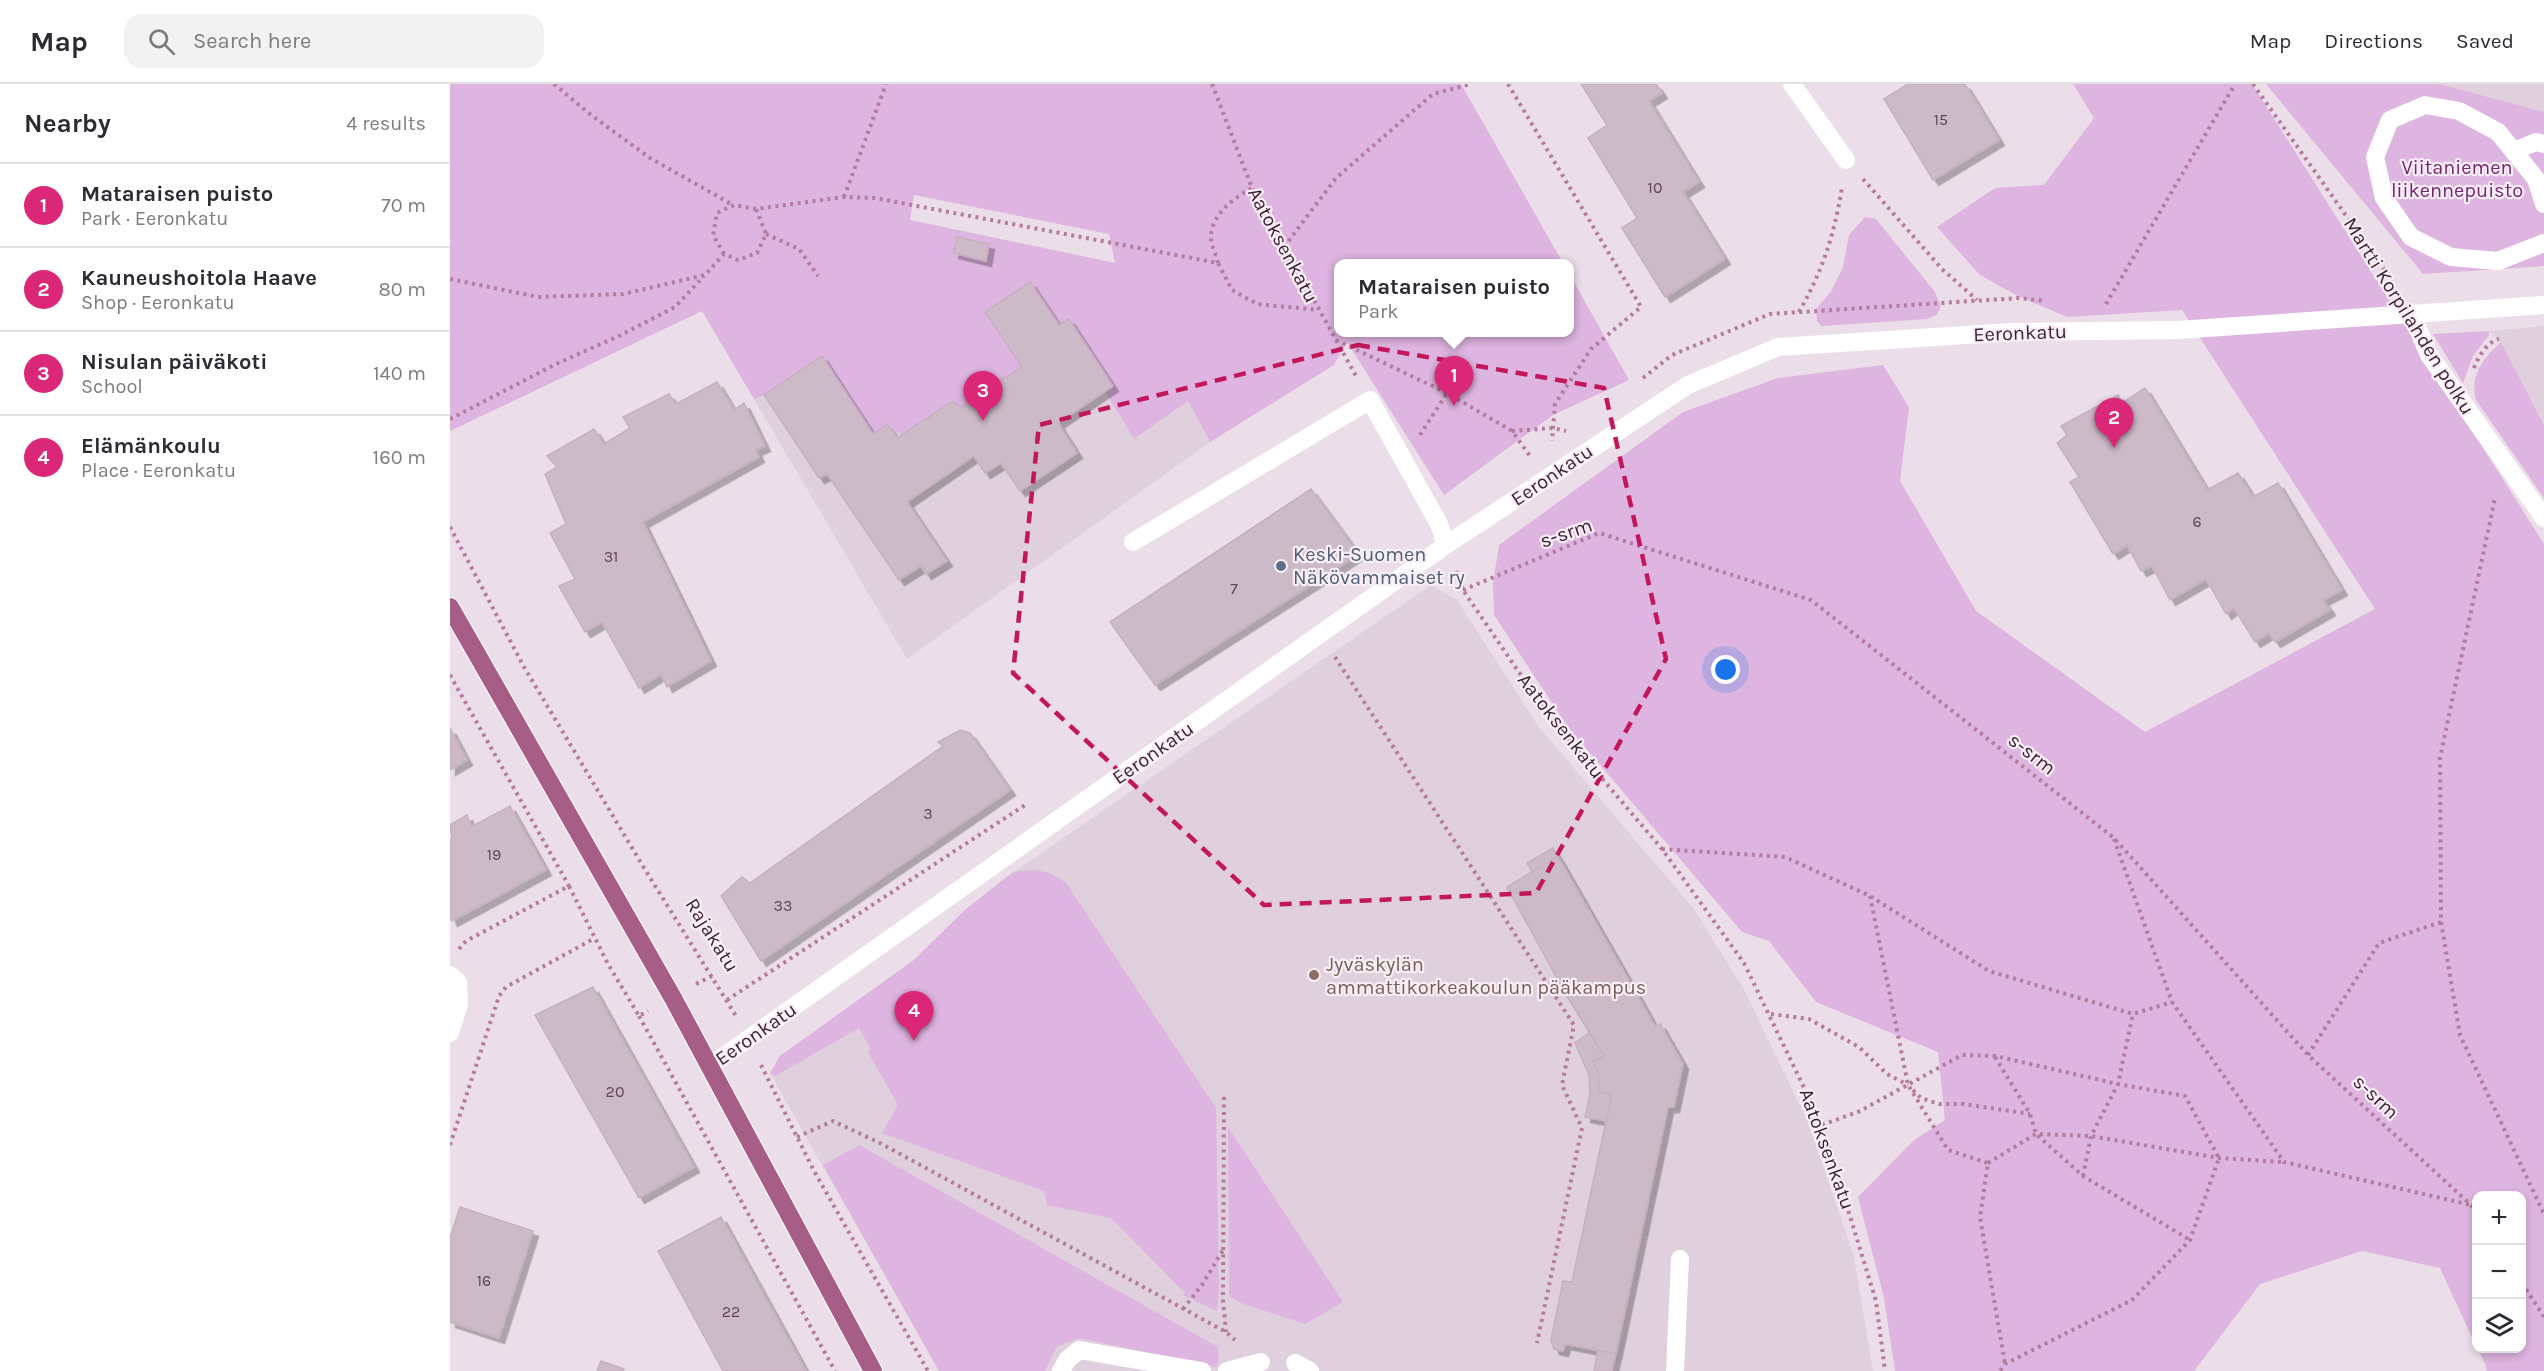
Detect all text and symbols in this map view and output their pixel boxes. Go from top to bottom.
search box [124,14,544,68]
text: Map [30,25,88,58]
icon: search [145,25,178,58]
text: Search here [193,28,311,54]
text: Map [2250,29,2291,53]
text: Directions [2324,29,2423,53]
text: Saved [2456,29,2514,53]
text: Nearby [24,108,111,139]
house number: 15 [1934,110,1948,129]
text: 4 results [346,112,426,135]
park label: Viitaniemen liikennepuisto [2391,156,2523,202]
house number: 10 [1648,178,1662,197]
text: Mataraisen puisto [81,181,273,207]
street label: Aatoksenkatu [1243,184,1323,306]
text: 1 [40,194,47,217]
text: 70 m [381,194,426,217]
text: Park · Eeronkatu [81,207,228,230]
street label: Martti Korpilahden polku [2339,213,2479,419]
popup [1334,259,1574,337]
text: Kauneushoitola Haave [81,265,317,291]
text: Mataraisen puisto [1358,274,1550,300]
text: 2 [37,278,50,301]
text: 80 m [378,278,426,301]
text: Shop · Eeronkatu [81,291,235,314]
text: Park [1358,300,1399,323]
street label: Eeronkatu [1973,320,2067,346]
text: Nisulan päiväkoti [81,349,267,375]
pin: 1 [1434,356,1474,406]
text: 3 [37,362,50,385]
text: 140 m [373,362,426,385]
pin: 3 [964,372,1002,421]
text: School [81,375,143,398]
pin: 2 [2094,398,2134,448]
text: Elämänkoulu [81,433,221,459]
street label: Eeronkatu [1507,439,1597,511]
text: 4 [38,446,49,469]
text: 160 m [373,446,426,469]
text: Place · Eeronkatu [81,459,236,482]
house number: 6 [2192,512,2202,531]
street label: s-srm [1537,513,1595,553]
place label: Keski-Suomen Näkövammaiset ry [1293,543,1465,589]
house number: 31 [604,547,618,566]
marker: Keski-Suomen Näkövammaiset ry [1274,559,1288,573]
house number: 7 [1230,579,1238,598]
your location [1711,655,1740,684]
street label: Aatoksenkatu [1513,669,1609,783]
street label: Eeronkatu [1108,717,1198,789]
street label: s-srm [2004,728,2060,780]
house number: 3 [923,804,933,823]
house number: 19 [487,845,501,864]
street label: Rajakatu [680,894,744,976]
house number: 33 [774,896,792,915]
place label: Jyväskylän ammattikorkeakoulun pääkampus [1326,953,1646,999]
marker: Jyväskylän ammattikorkeakoulun pääkampus [1307,968,1321,982]
pin: 4 [894,992,934,1041]
street label: Eeronkatu [711,998,801,1070]
street label: s-srm [2348,1070,2404,1124]
house number: 20 [606,1082,624,1101]
street label: Aatoksenkatu [1794,1085,1860,1213]
map controls [2472,1191,2526,1353]
button: + [2472,1191,2526,1245]
button: − [2472,1245,2526,1299]
house number: 16 [477,1271,491,1290]
button: layers [2472,1299,2526,1353]
house number: 22 [722,1302,740,1321]

